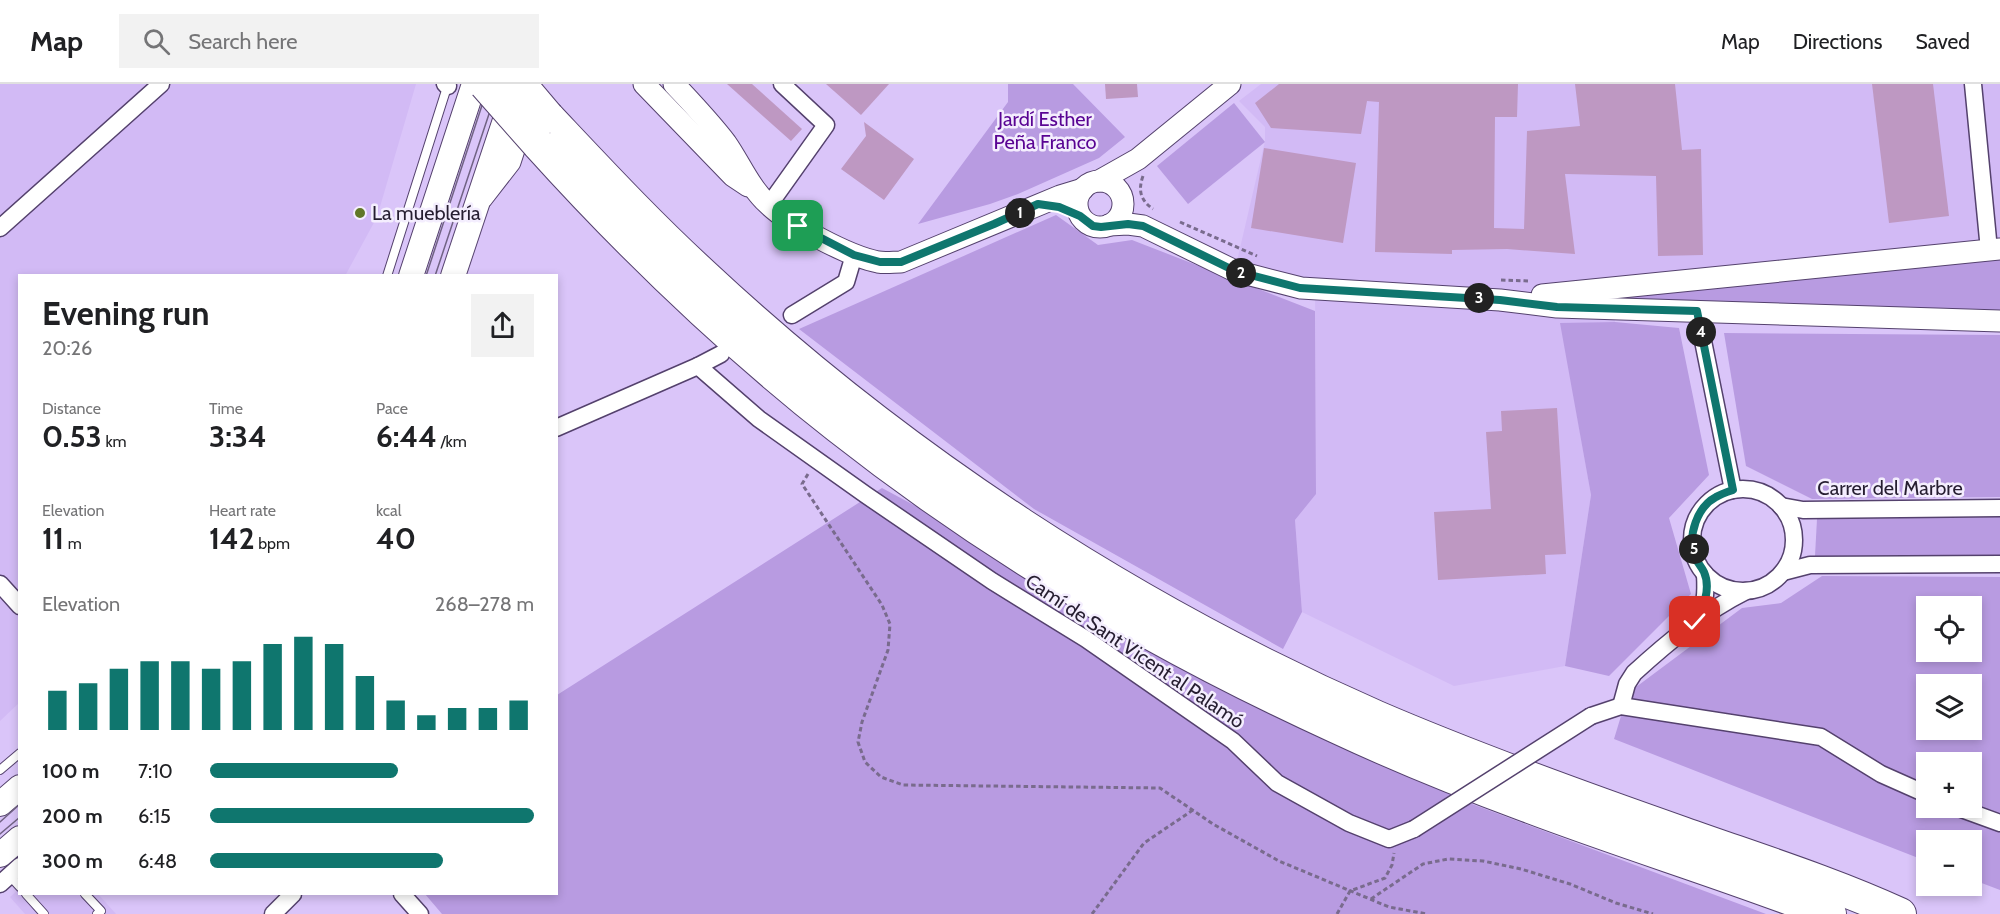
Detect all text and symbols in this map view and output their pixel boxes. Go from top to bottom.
search box [119,14,539,68]
text: Map [30,24,83,58]
icon: search [140,25,173,58]
text: Search here [188,28,297,55]
text: Map [1721,29,1760,54]
text: Directions [1793,29,1882,54]
text: Saved [1915,29,1970,54]
park label: Jardí Esther Peña Franco [993,107,1097,154]
pin: 1 [1005,198,1035,228]
pin [772,200,823,251]
place label: La mueblería [372,201,481,225]
text: 1 [1017,203,1023,222]
marker: La mueblería [353,206,367,220]
icon: arrive [781,209,814,242]
pin: 2 [1226,258,1256,288]
text: 2 [1237,263,1245,282]
pin: 3 [1464,283,1494,313]
text: 3 [1475,288,1483,307]
text: Evening run [42,293,209,333]
button: share [471,294,534,357]
pin: 4 [1686,317,1716,347]
text: 4 [1696,322,1706,341]
text: 20:26 [42,336,92,360]
text: Distance [42,399,101,418]
text: Time [209,399,243,418]
text: Pace [376,399,408,418]
text: 0.53 [42,418,102,455]
text: 3:34 [209,418,267,455]
text: 6:44 [376,418,437,455]
text: km [102,432,127,451]
text: /km [437,432,467,451]
street label: Carrer del Marbre [1817,476,1963,500]
text: Elevation [42,501,105,520]
text: Heart rate [209,501,276,520]
text: kcal [376,501,402,520]
text: 11 [42,520,64,557]
text: 142 [209,520,255,557]
text: 40 [376,520,416,557]
text: m [64,534,82,553]
text: bpm [255,534,290,553]
pin: 5 [1679,534,1709,564]
text: 5 [1690,539,1698,558]
street label: Camí de Sant Vicent al Palamó [1021,569,1249,733]
text: Elevation [42,592,120,616]
text: 268–278 m [435,592,534,616]
pin [1669,596,1720,647]
map controls [1916,596,1982,896]
button: locate [1916,596,1982,662]
icon: check [1678,605,1711,638]
button: layers [1916,674,1982,740]
button: + [1916,752,1982,818]
text: 100 m [42,759,100,783]
text: 7:10 [138,759,173,783]
text: 200 m [42,804,103,828]
text: 6:15 [138,804,171,828]
button: − [1916,830,1982,896]
text: 300 m [42,849,103,873]
text: 6:48 [138,849,177,873]

